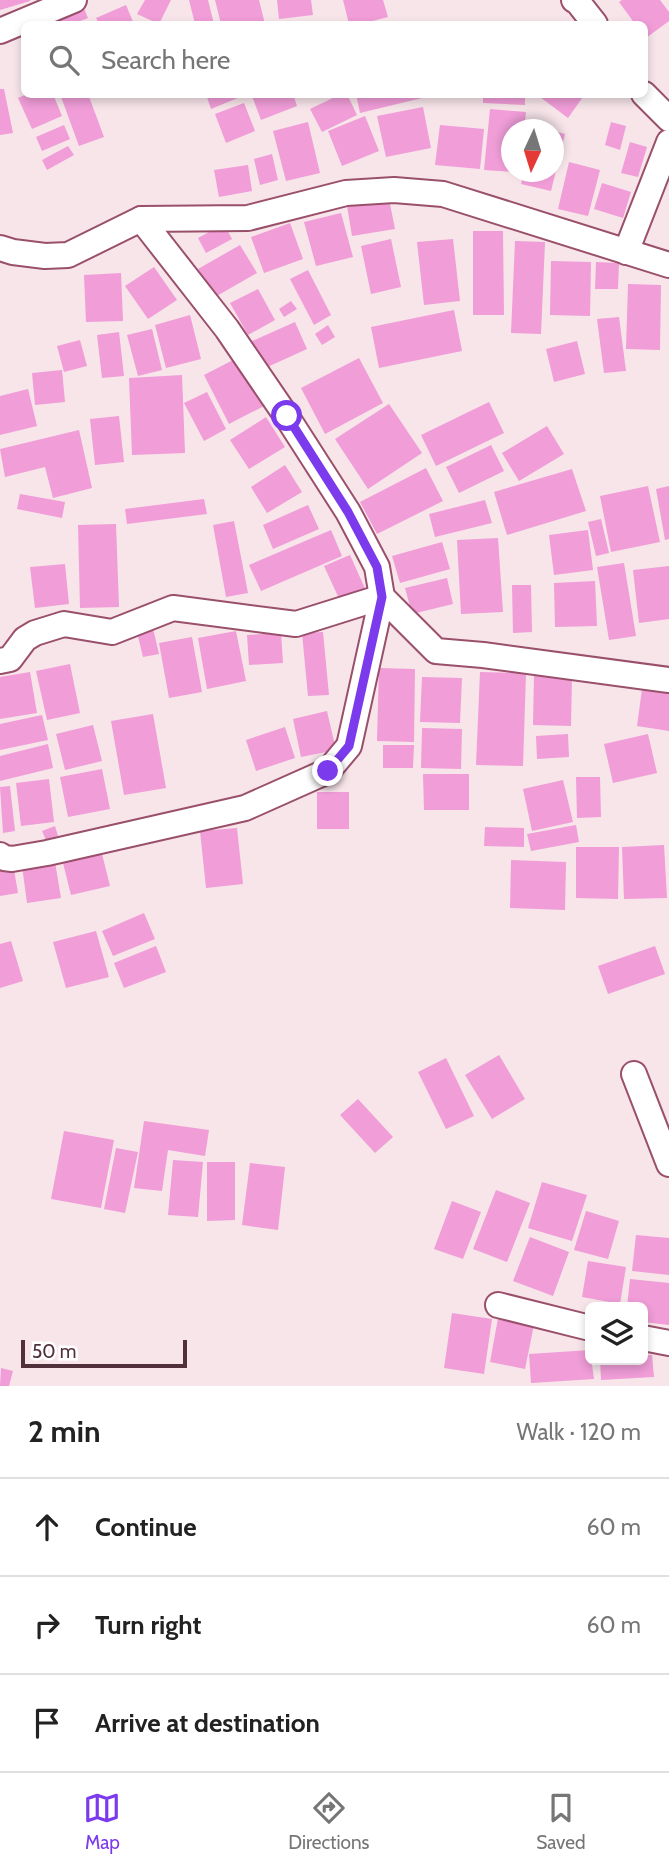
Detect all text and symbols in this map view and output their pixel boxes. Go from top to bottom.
search box [21,21,648,98]
icon: search [45,41,83,79]
text: Search here [101,44,230,76]
north arrow [501,119,564,182]
route start [271,400,302,431]
route end [312,755,343,786]
map controls [585,1302,648,1365]
button: layers [585,1302,648,1365]
scale bar [21,1337,187,1369]
text: 50 m [32,1340,76,1363]
text: 2 min [28,1413,100,1450]
text: Walk · 120 m [517,1418,641,1446]
icon: ahead [28,1508,66,1546]
text: Continue [95,1511,197,1543]
text: 60 m [587,1513,641,1541]
icon: right [28,1606,66,1644]
text: Turn right [95,1609,201,1641]
text: 60 m [587,1611,641,1639]
icon: arrive [28,1704,66,1742]
text: Arrive at destination [95,1707,320,1739]
tab: Map [83,1789,121,1854]
tab: Directions [288,1789,369,1854]
tab: Saved [536,1789,586,1854]

